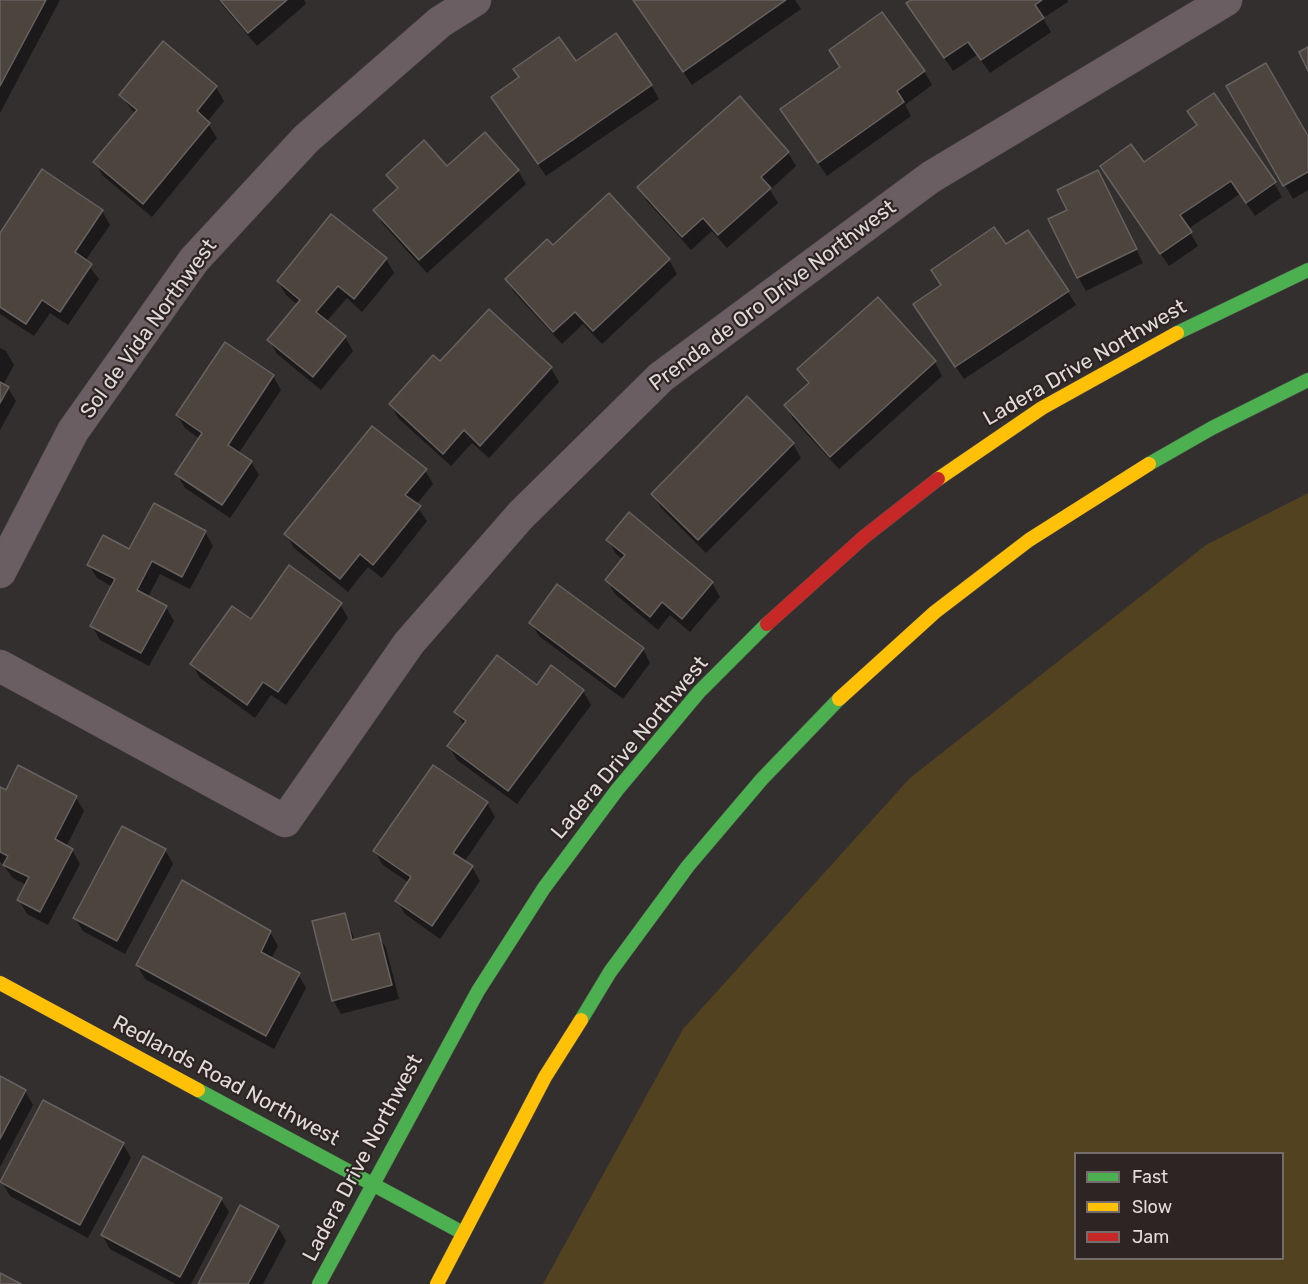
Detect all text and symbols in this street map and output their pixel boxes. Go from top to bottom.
street label: Prenda de Oro Drive Northwest [645,195,901,397]
street label: Sol de Vida Northwest [75,234,223,424]
street label: Ladera Drive Northwest [979,294,1191,432]
street label: Ladera Drive Northwest [546,652,714,844]
street label: Redlands Road Northwest [108,1010,344,1152]
street label: Ladera Drive Northwest [298,1050,428,1266]
legend [1074,1152,1284,1260]
text: Fast [1132,1166,1168,1188]
text: Slow [1132,1196,1172,1218]
text: Jam [1132,1226,1169,1248]

